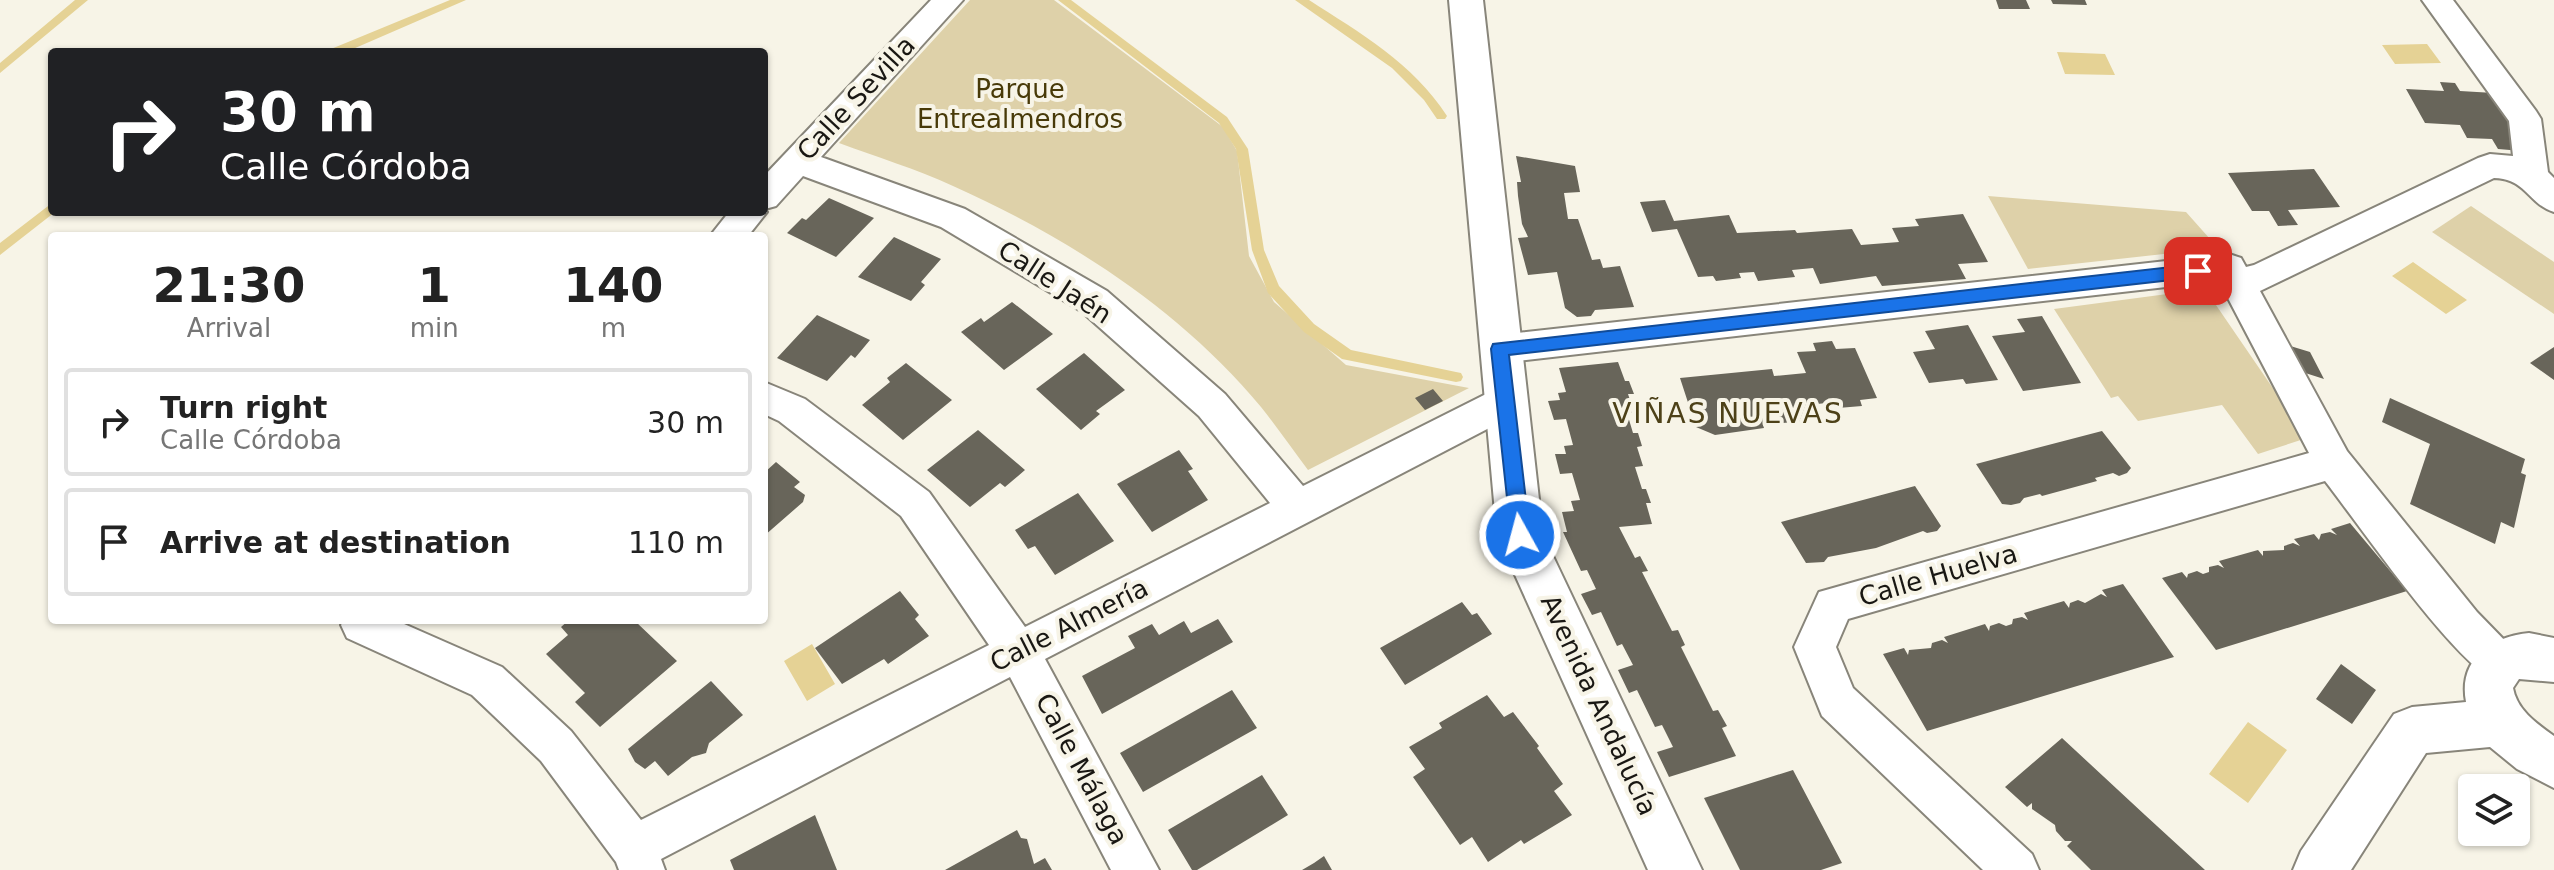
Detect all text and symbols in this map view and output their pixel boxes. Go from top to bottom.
street label: Calle Sevilla [791,30,921,166]
park label: Parque Entrealmendros [917,74,1123,134]
text: 30 m [220,79,376,144]
icon: right [88,80,192,184]
text: Calle Córdoba [220,146,472,187]
street label: Calle Jaén [993,234,1117,330]
pin [2164,237,2232,305]
icon: arrive [2176,249,2220,293]
text: 21:30 [152,257,305,313]
text: 1 [418,257,451,313]
text: 140 [563,257,663,313]
text: Arrival [187,313,271,343]
text: min [410,313,459,343]
text: m [601,313,626,343]
text: Turn right [160,390,327,425]
district label: VIÑAS NUEVAS [1612,397,1844,430]
icon: right [92,400,136,444]
text: 30 m [647,405,724,440]
text: Calle Córdoba [160,425,342,455]
position arrow [1478,493,1562,577]
icon: arrive [92,520,136,564]
text: Arrive at destination [160,525,511,560]
text: 110 m [628,525,724,560]
street label: Calle Huelva [1855,538,2021,612]
street label: Calle Almería [985,572,1153,678]
street label: Avenida Andalucía [1535,590,1663,820]
street label: Calle Málaga [1030,688,1134,850]
map controls [2458,774,2530,846]
button: layers [2458,774,2530,846]

